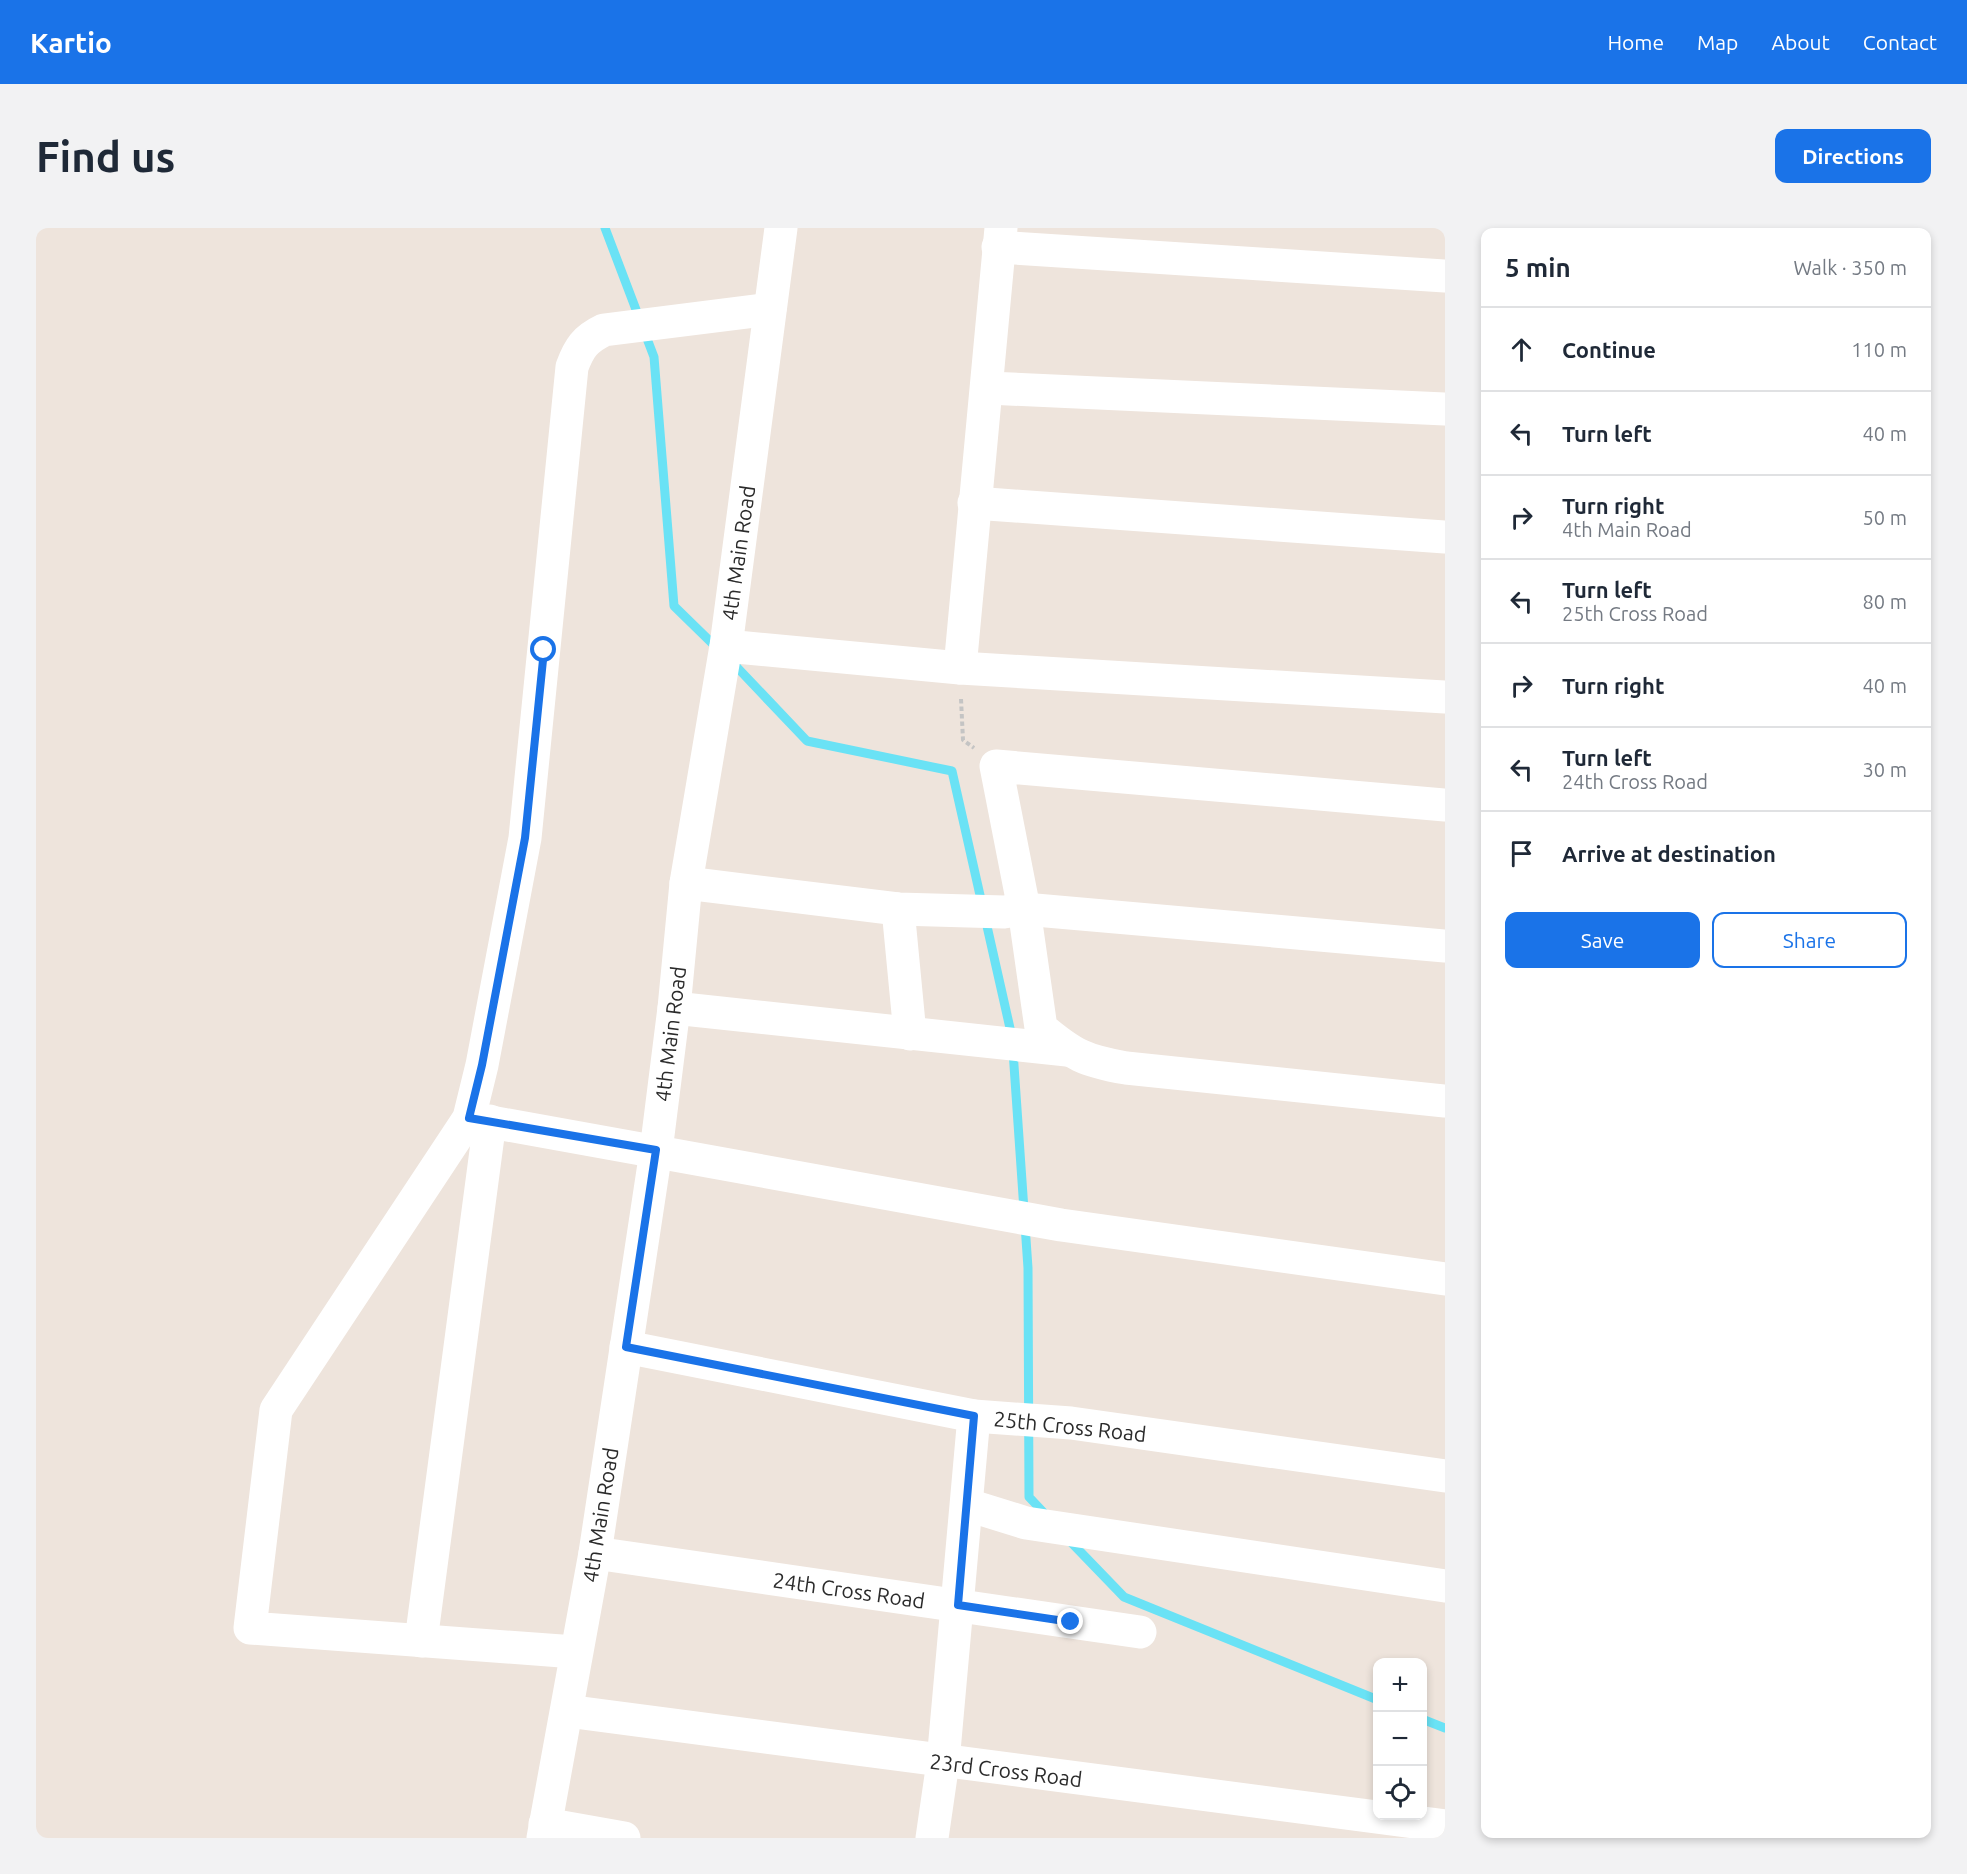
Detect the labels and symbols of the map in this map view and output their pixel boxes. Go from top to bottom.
street label: 4th Main Road [717,484,759,622]
route start [530,636,556,662]
street label: 4th Main Road [650,965,690,1103]
street label: 25th Cross Road [993,1406,1147,1446]
street label: 4th Main Road [577,1446,623,1584]
street label: 24th Cross Road [771,1567,927,1613]
route end [1057,1608,1083,1634]
street label: 23rd Cross Road [928,1749,1084,1791]

